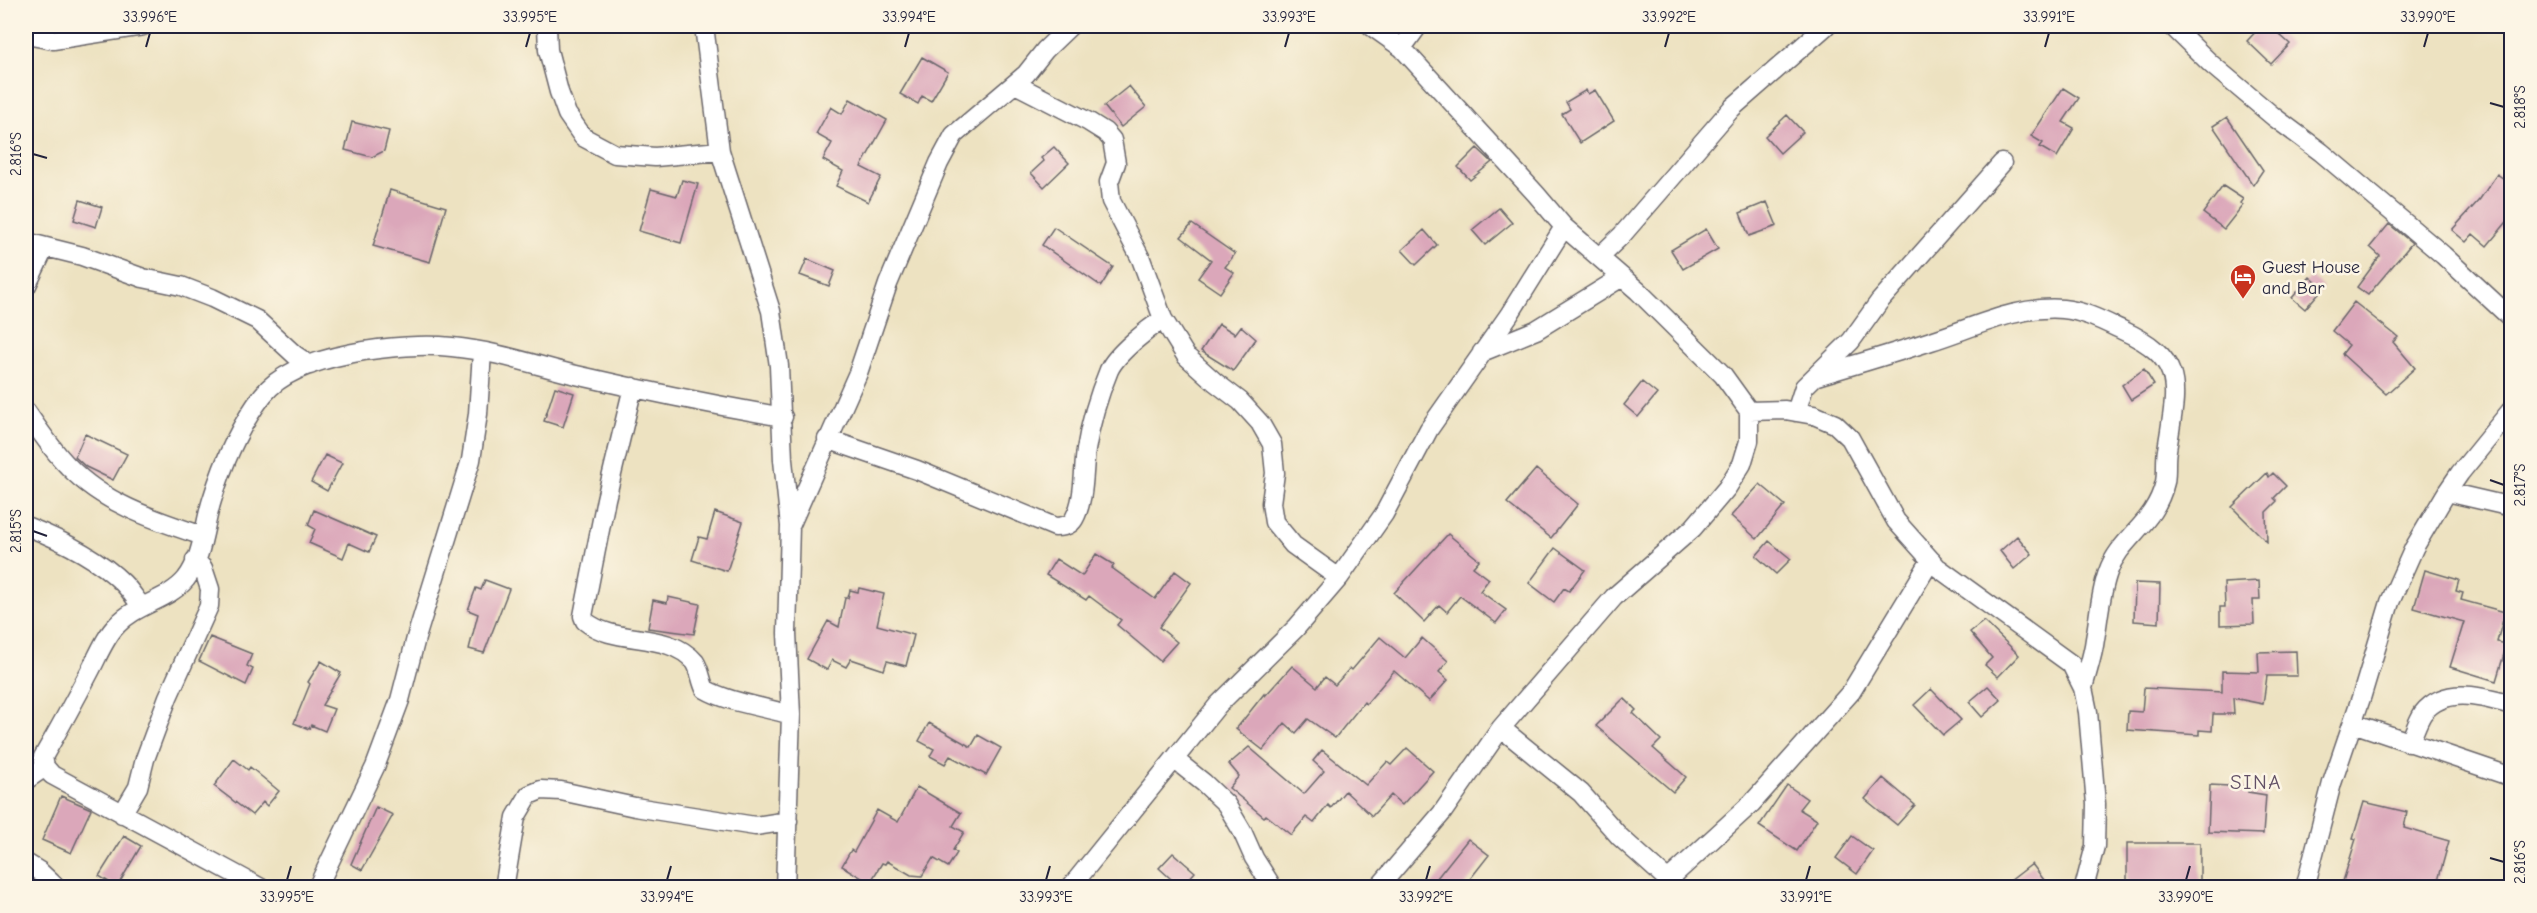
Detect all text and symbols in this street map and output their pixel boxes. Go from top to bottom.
text: 33.996°E [123,8,177,26]
text: 33.995°E [503,8,557,26]
text: 33.994°E [882,8,936,26]
text: 33.993°E [1262,8,1316,26]
text: 33.992°E [1642,8,1696,26]
text: 33.991°E [2023,8,2075,26]
text: 33.990°E [2400,8,2456,26]
text: 2.818°S [2511,85,2529,129]
text: 2.816°S [7,132,25,176]
place label: Guest House and Bar [2262,257,2360,299]
hotel icon: Guest House and Bar [2228,262,2258,300]
text: 2.817°S [2511,464,2529,506]
text: 2.815°S [7,509,25,553]
district label: SINA [2230,770,2282,794]
text: 2.816°S [2511,840,2529,884]
text: 33.995°E [260,888,314,906]
text: 33.994°E [640,888,694,906]
text: 33.993°E [1019,888,1073,906]
text: 33.992°E [1399,888,1453,906]
text: 33.991°E [1780,888,1832,906]
text: 33.990°E [2158,888,2214,906]

